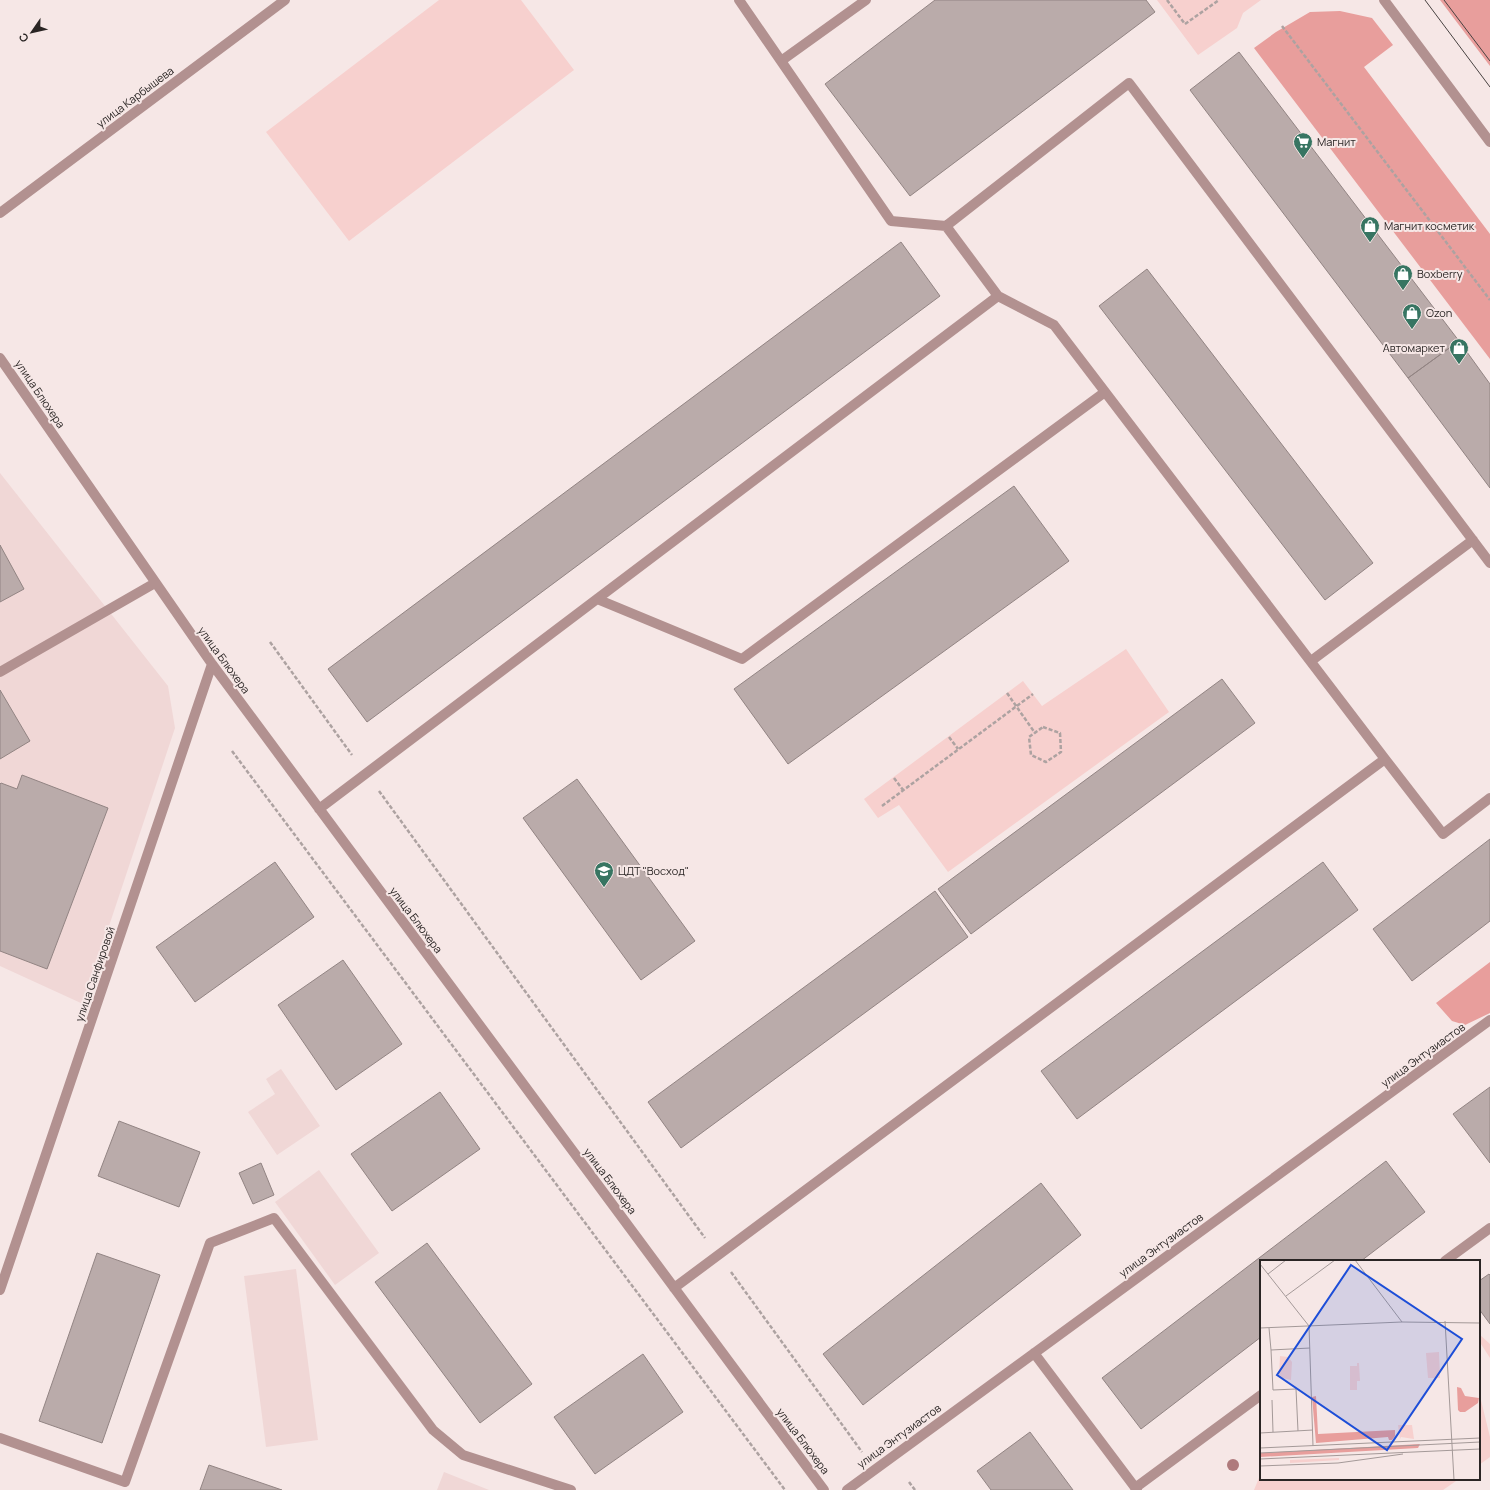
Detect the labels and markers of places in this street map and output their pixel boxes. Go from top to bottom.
supermarket icon: Магнит [1292,131,1314,159]
place label: Магнит [1317,134,1356,149]
shop icon: Магнит косметик [1359,215,1381,243]
place label: Магнит косметик [1384,218,1475,233]
shop icon: Boxberry [1392,263,1414,291]
place label: Boxberry [1417,266,1463,281]
shop icon: Ozon [1401,302,1423,330]
place label: Ozon [1426,305,1452,320]
shop icon: Автомаркет [1448,337,1470,365]
place label: Автомаркет [1383,340,1445,355]
school or university icon: ЦДТ "Восход" [593,860,615,888]
place label: ЦДТ "Восход" [618,863,689,878]

